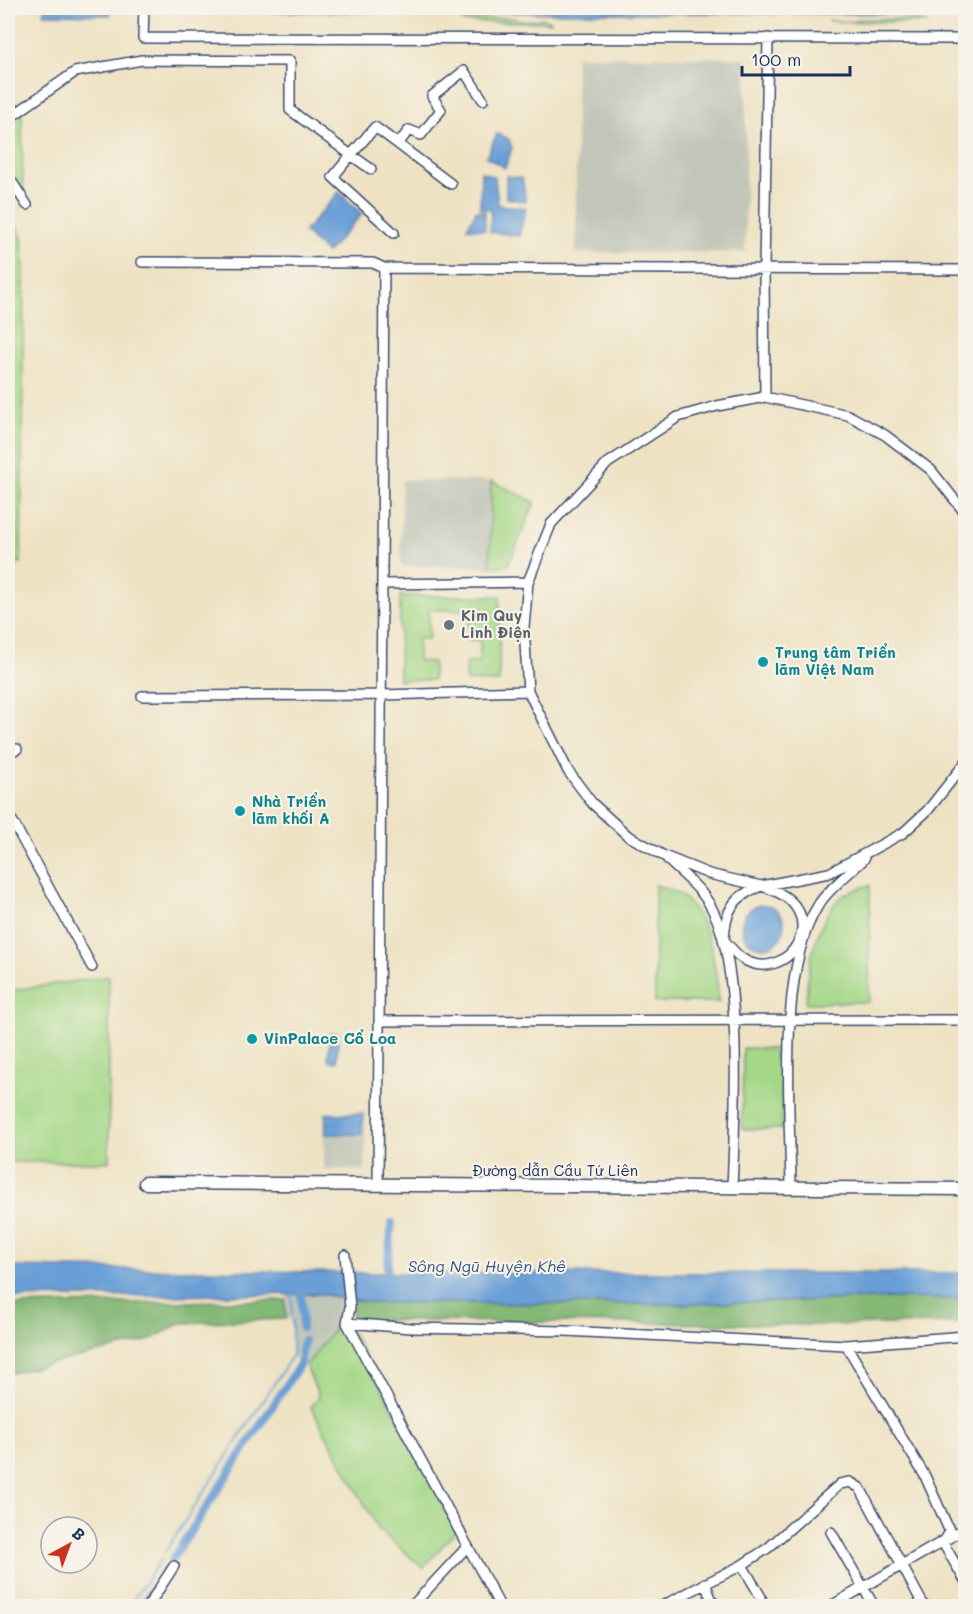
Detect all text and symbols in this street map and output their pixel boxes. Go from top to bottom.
scale bar [742,39,850,77]
text: 100 m [751,47,801,71]
place label: Kim Quy Linh Điện [461,605,531,642]
marker: Kim Quy Linh Điện [442,618,456,632]
place label: Trung tâm Triển lãm Việt Nam [775,642,896,679]
marker: Trung tâm Triển lãm Việt Nam [756,655,770,669]
place label: Nhà Triển lãm khối A [252,791,329,828]
marker: Nhà Triển lãm khối A [233,804,247,818]
place label: VinPalace Cổ Loa [264,1028,396,1048]
marker: VinPalace Cổ Loa [245,1032,259,1046]
street label: Đường dẫn Cầu Tứ Liên [472,1160,638,1180]
water label: Sông Ngũ Huyện Khê [408,1255,566,1276]
north arrow [39,1515,99,1575]
text: B [68,1522,90,1545]

